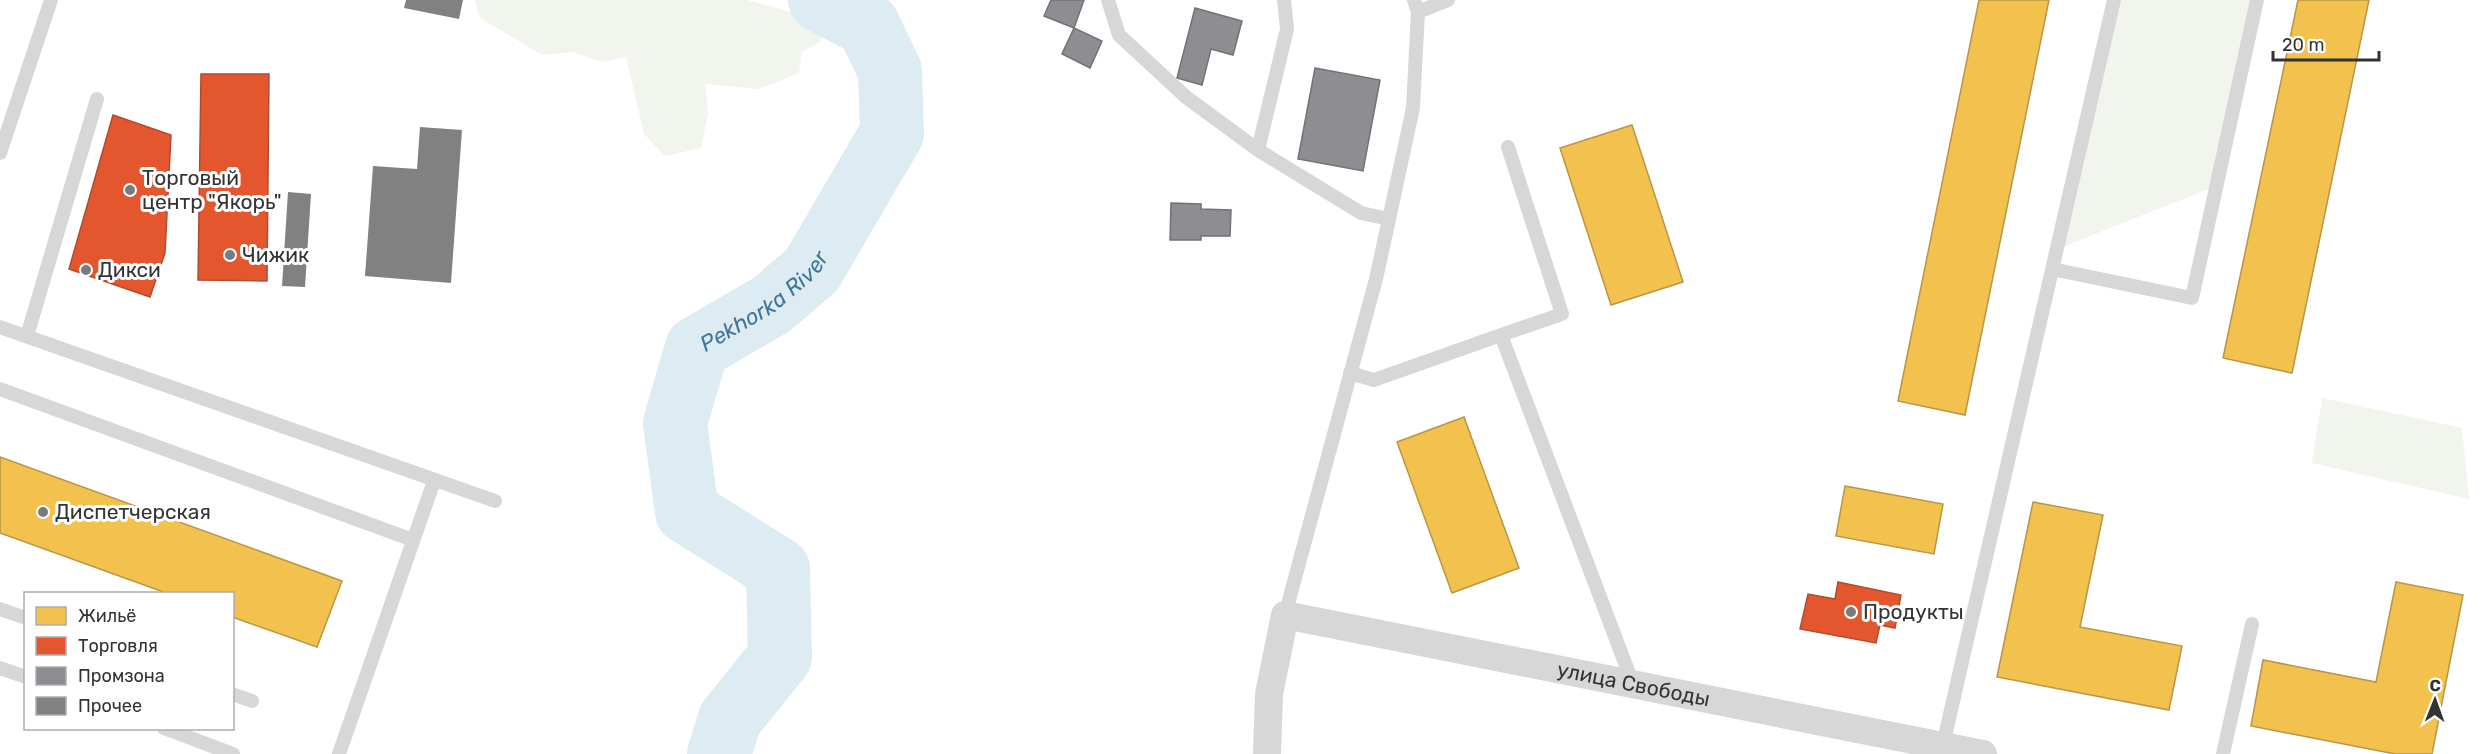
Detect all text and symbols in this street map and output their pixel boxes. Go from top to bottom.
scale bar [2273,24,2380,62]
text: 20 m [2282,34,2324,56]
place label: Торговый центр "Якорь" [142,165,282,214]
marker: Торговый центр "Якорь" [123,183,137,197]
place label: Чижик [242,242,309,267]
water label: Pekhorka River [695,245,835,357]
marker: Чижик [223,248,237,262]
place label: Дикси [98,257,161,282]
marker: Дикси [79,263,93,277]
place label: Диспетчерская [55,499,211,524]
marker: Диспетчерская [36,505,50,519]
legend [24,592,234,730]
place label: Продукты [1863,599,1964,624]
text: Жильё [78,605,136,627]
marker: Продукты [1844,605,1858,619]
text: Торговля [78,635,158,657]
street label: улица Свободы [1555,657,1712,711]
text: Промзона [78,665,165,687]
north arrow [2405,670,2465,730]
text: С [2429,676,2441,695]
text: Прочее [78,695,142,717]

